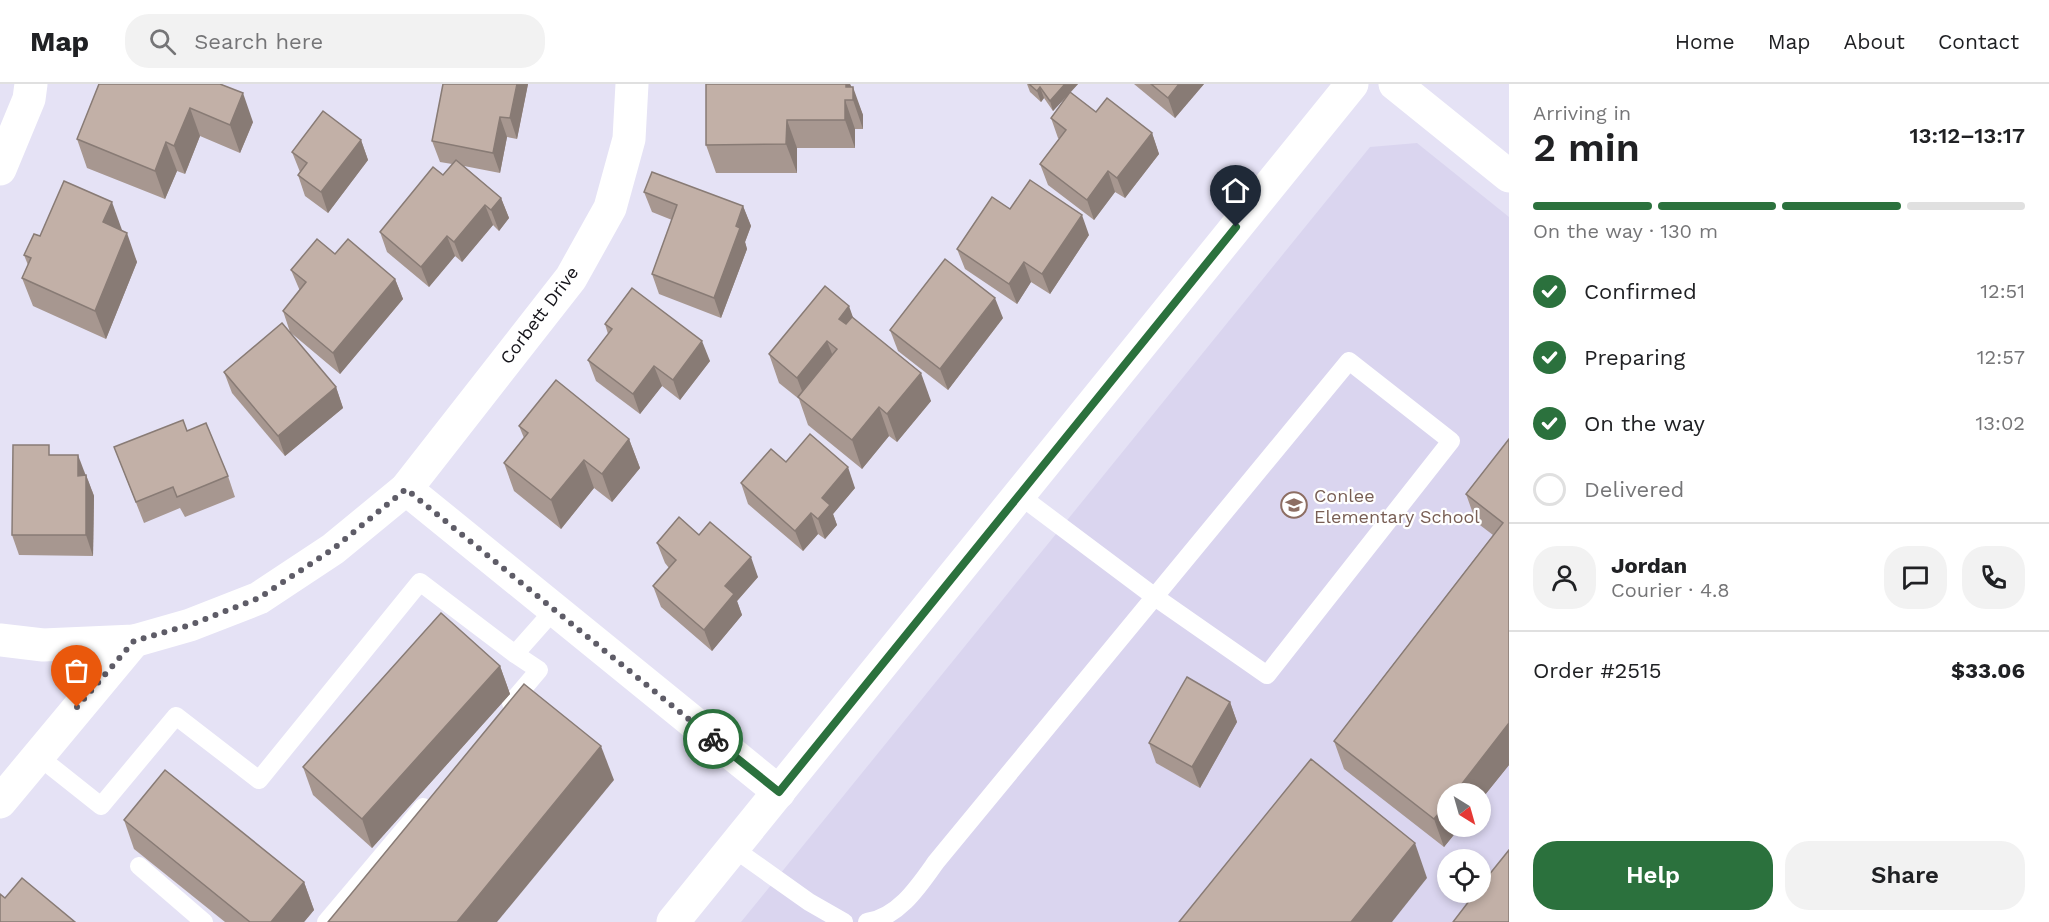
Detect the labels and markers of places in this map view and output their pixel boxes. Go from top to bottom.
pin [1210,165,1261,227]
place label: Conlee Elementary School [1314,485,1480,527]
school or university icon: Conlee Elementary School [1279,490,1309,520]
pin [51,645,102,707]

